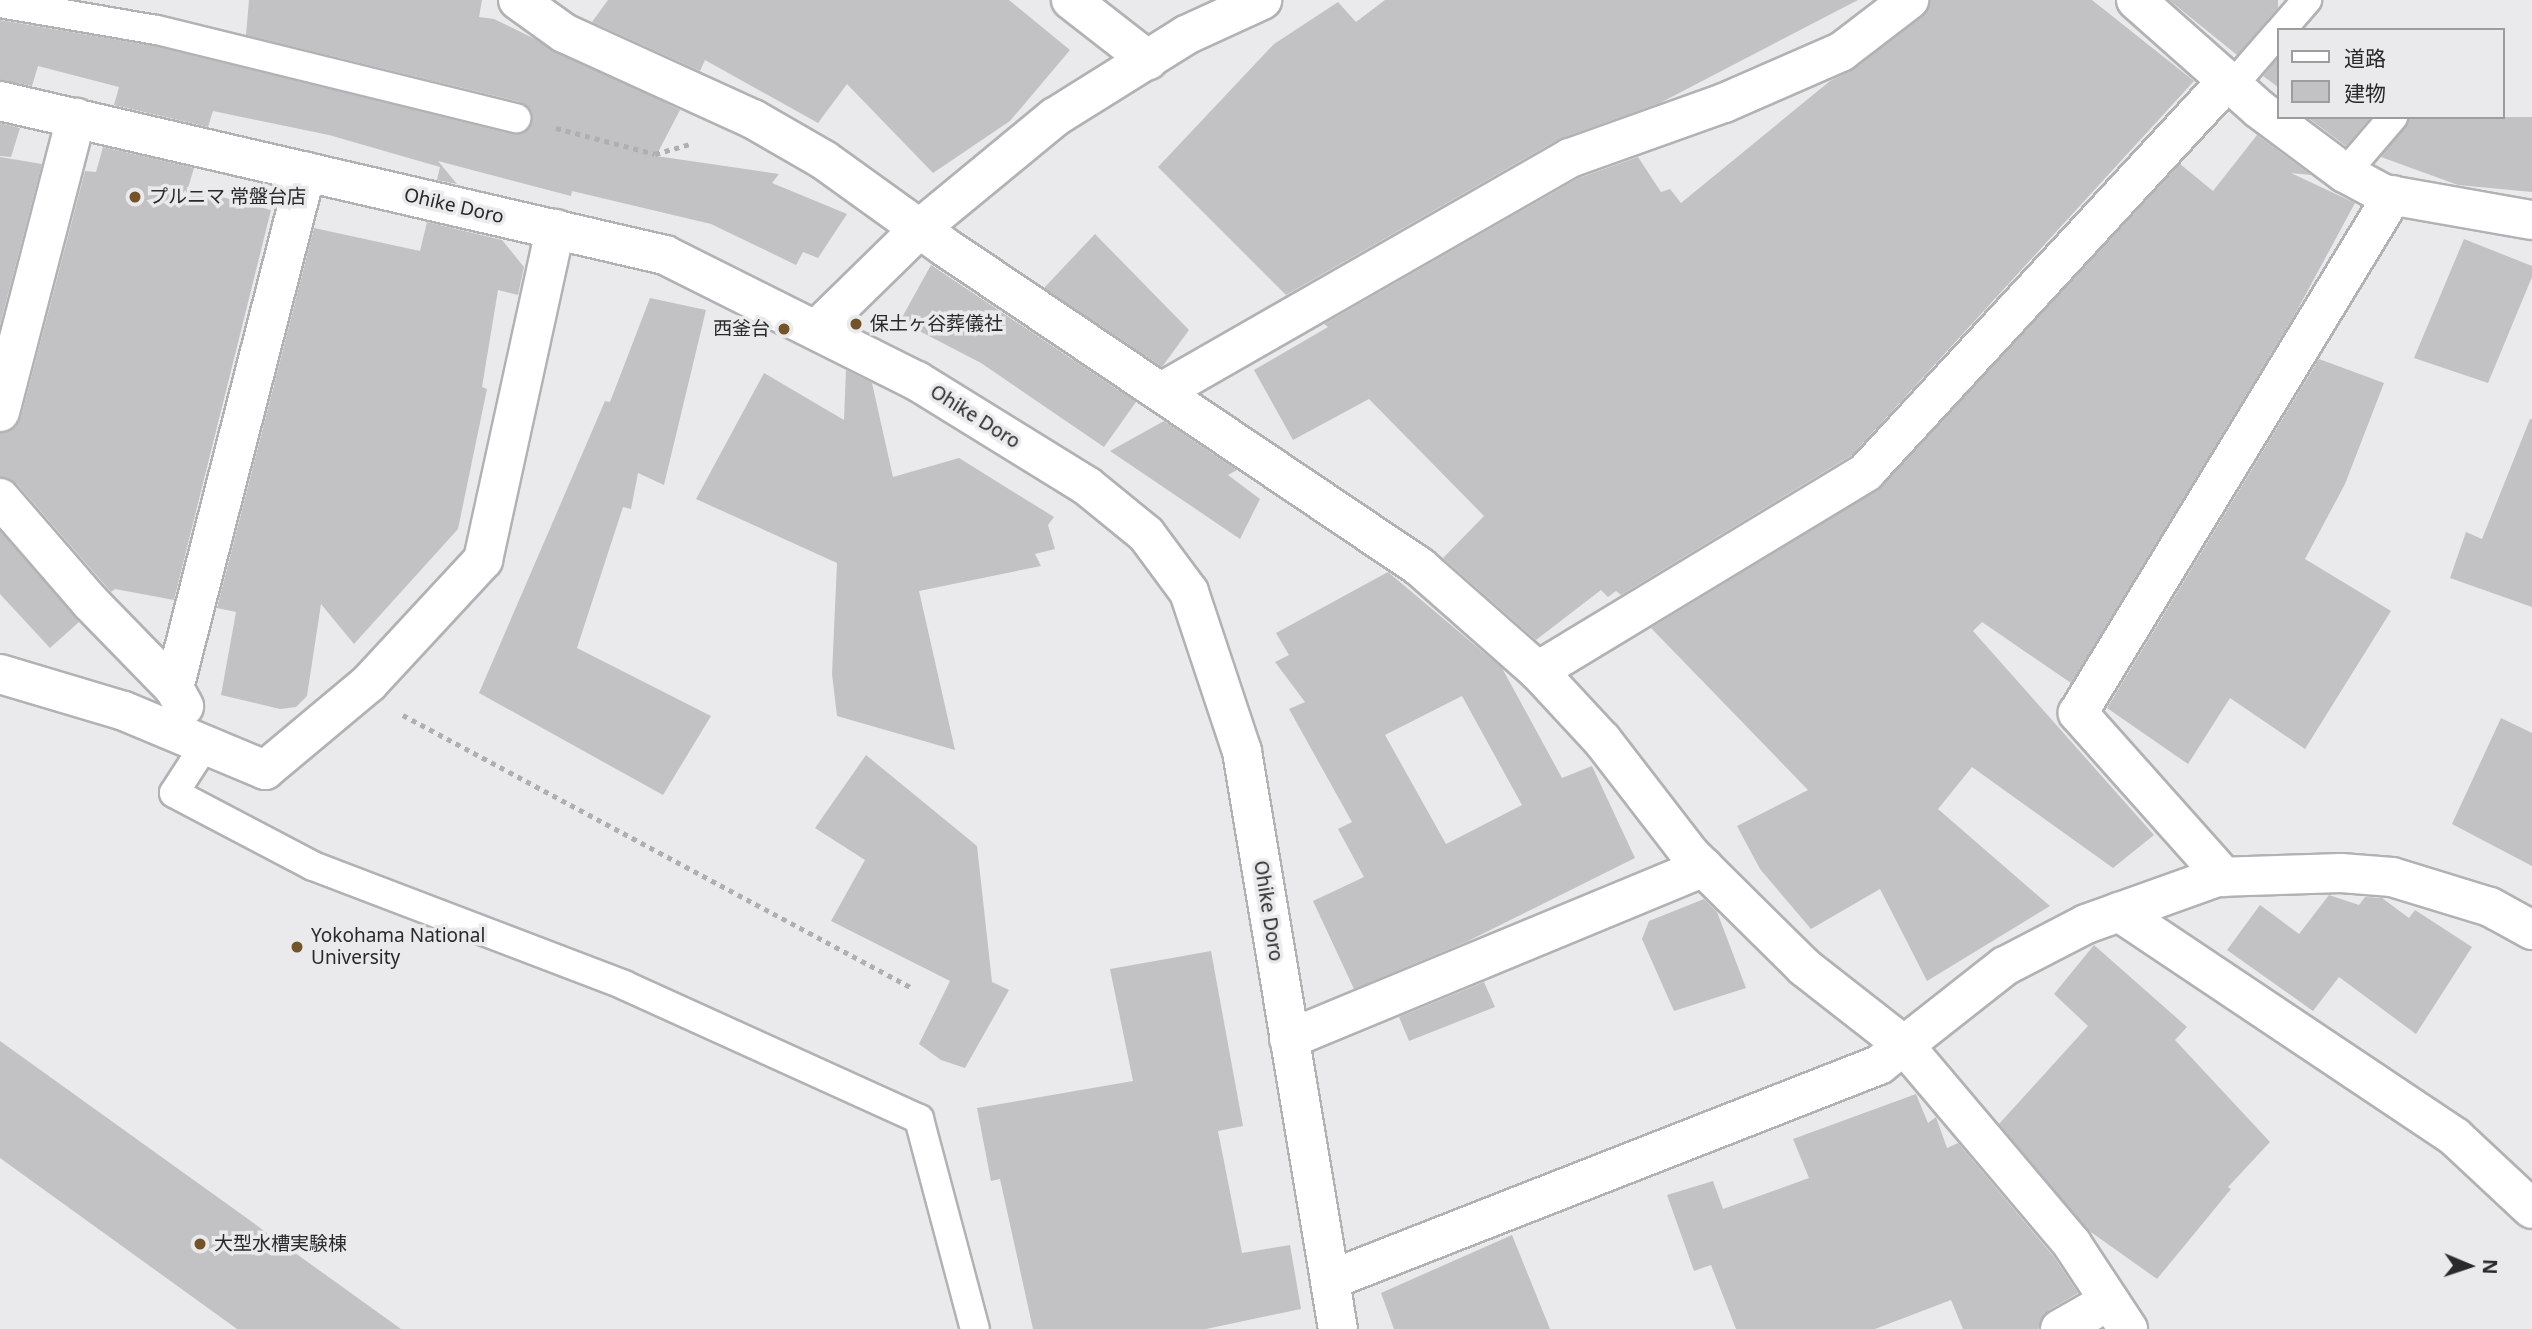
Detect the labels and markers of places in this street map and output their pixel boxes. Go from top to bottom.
place label: プルニマ 常盤台店 [149,186,306,208]
marker: プルニマ 常盤台店 [127,189,143,205]
place label: 保土ヶ谷葬儀社 [870,313,1003,335]
marker: 保土ヶ谷葬儀社 [848,316,864,332]
place label: 西釜台 [713,318,770,340]
marker: 西釜台 [776,321,792,337]
place label: Yokohama National University [311,925,485,969]
marker: Yokohama National University [289,939,305,955]
place label: 大型水槽実験棟 [214,1233,347,1255]
marker: 大型水槽実験棟 [192,1236,208,1252]

